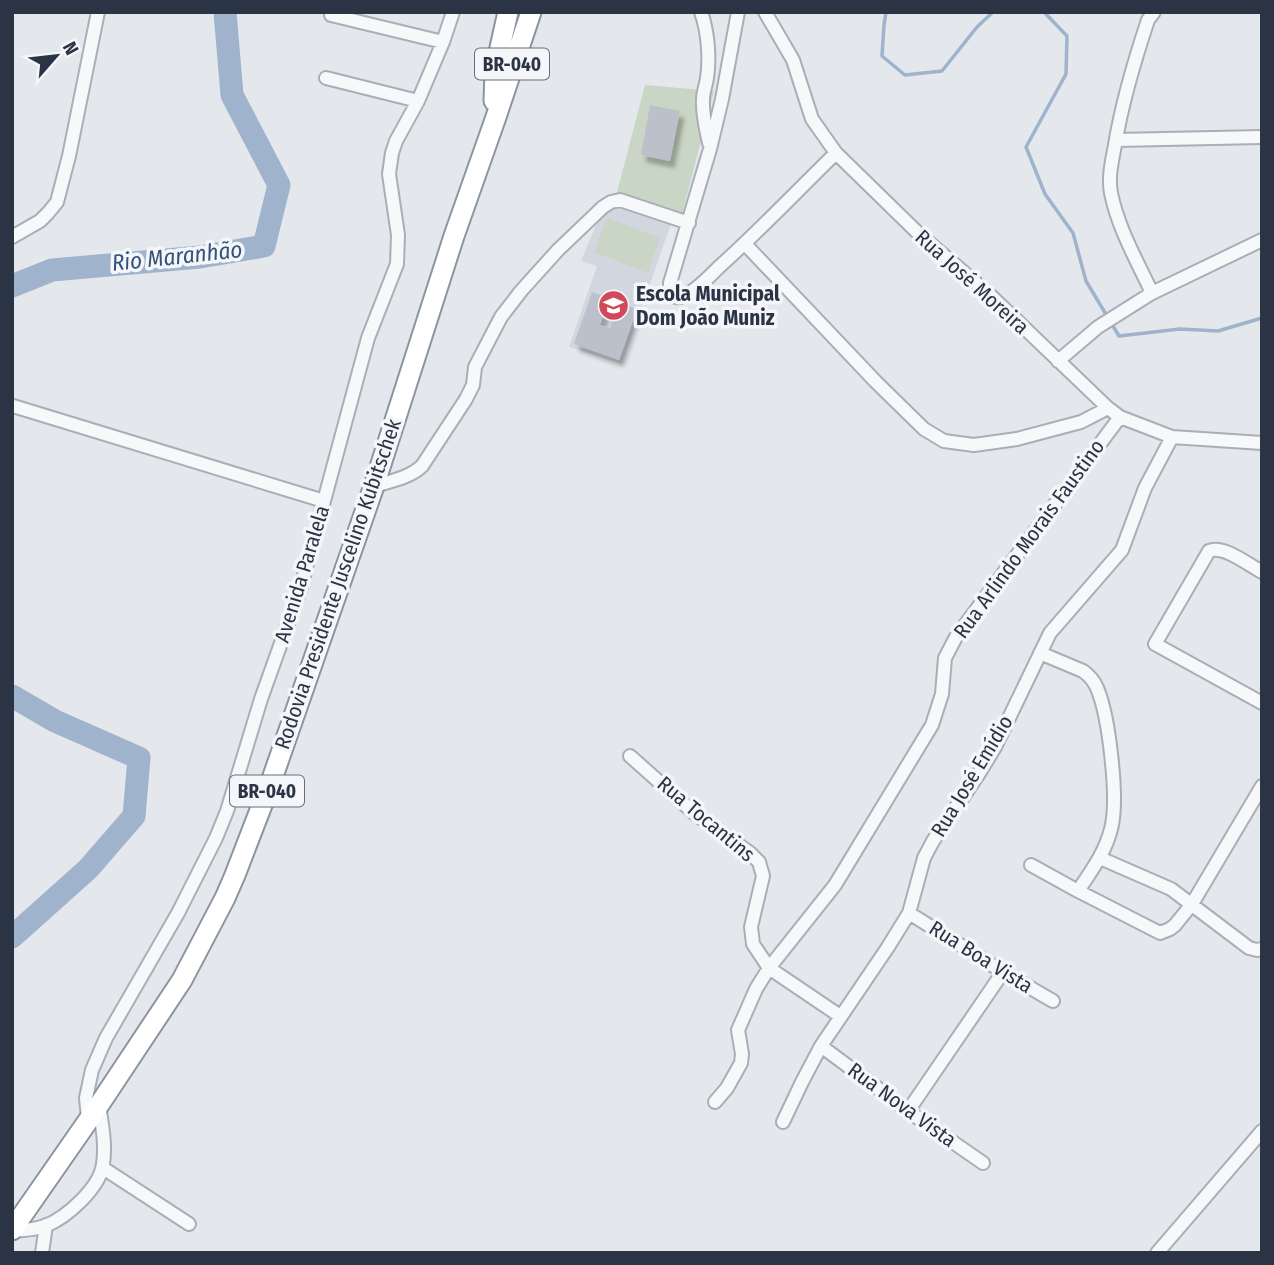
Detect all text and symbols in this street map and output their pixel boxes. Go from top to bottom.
north arrow [21,21,91,91]
text: N [58,38,83,59]
road number: BR-040 [475,48,549,80]
street label: Rua José Moreira [910,224,1034,340]
water label: Rio Maranhão [110,235,244,277]
place label: Escola Municipal Dom João Muniz [636,281,780,331]
school or university icon: Escola Municipal Dom João Muniz [596,289,630,323]
street label: Rodovia Presidente Juscelino Kubitschek [269,415,407,753]
street label: Rua Arlindo Morais Faustino [948,434,1110,644]
street label: Avenida Paralela [269,502,335,646]
street label: Rua José Emídio [925,710,1019,842]
street label: Rua Tocantins [652,771,760,867]
road number: BR-040 [230,776,304,806]
street label: Rua Boa Vista [924,915,1038,999]
street label: Rua Nova Vista [843,1057,961,1153]

